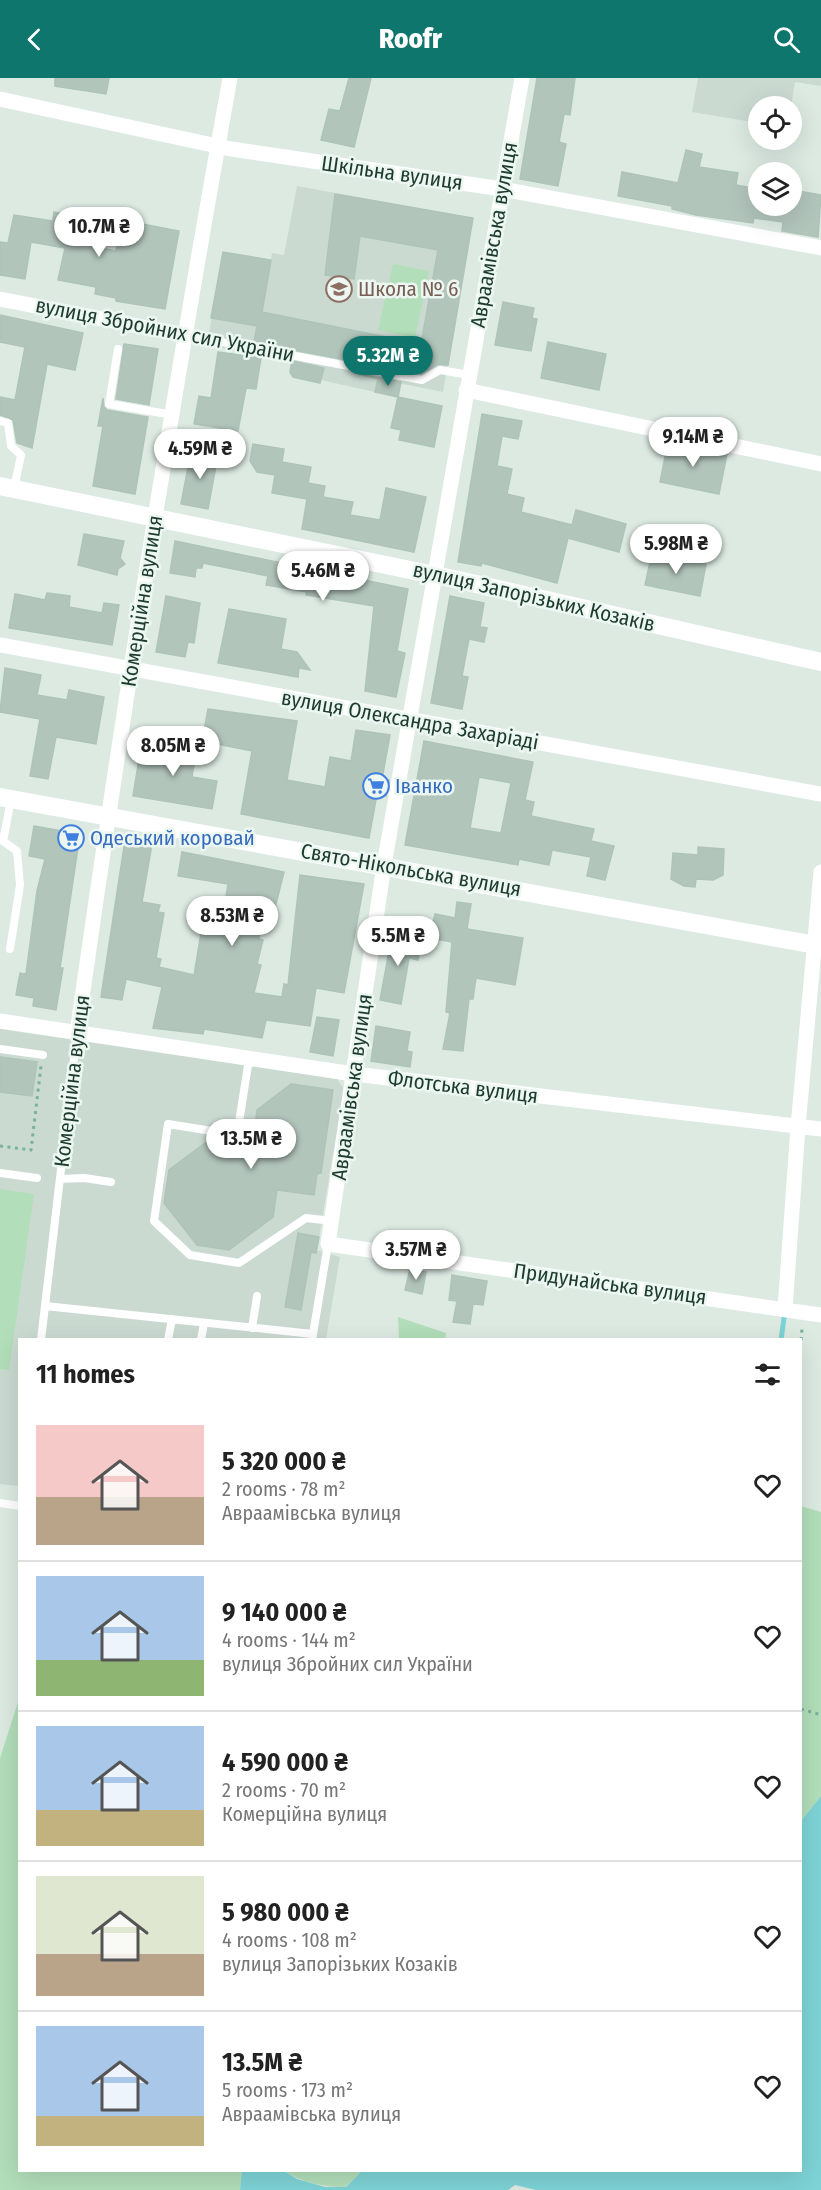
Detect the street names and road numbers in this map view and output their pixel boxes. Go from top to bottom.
street label: Авраамівська вулиця [465,140,523,330]
street label: Шкільна вулиця [320,150,464,196]
street label: вулиця Збройних сил України [33,292,297,368]
street label: Комерційна вулиця [116,513,168,689]
street label: вулиця Запорізьких Козаків [410,556,658,638]
street label: вулиця Олександра Захаріаді [279,685,541,755]
street label: Свято-Нікольська вулиця [299,838,523,902]
street label: Авраамівська вулиця [326,992,378,1182]
street label: Комерційна вулиця [49,993,95,1169]
street label: Флотська вулиця [386,1065,540,1109]
street label: Придунайська вулиця [512,1258,708,1310]

